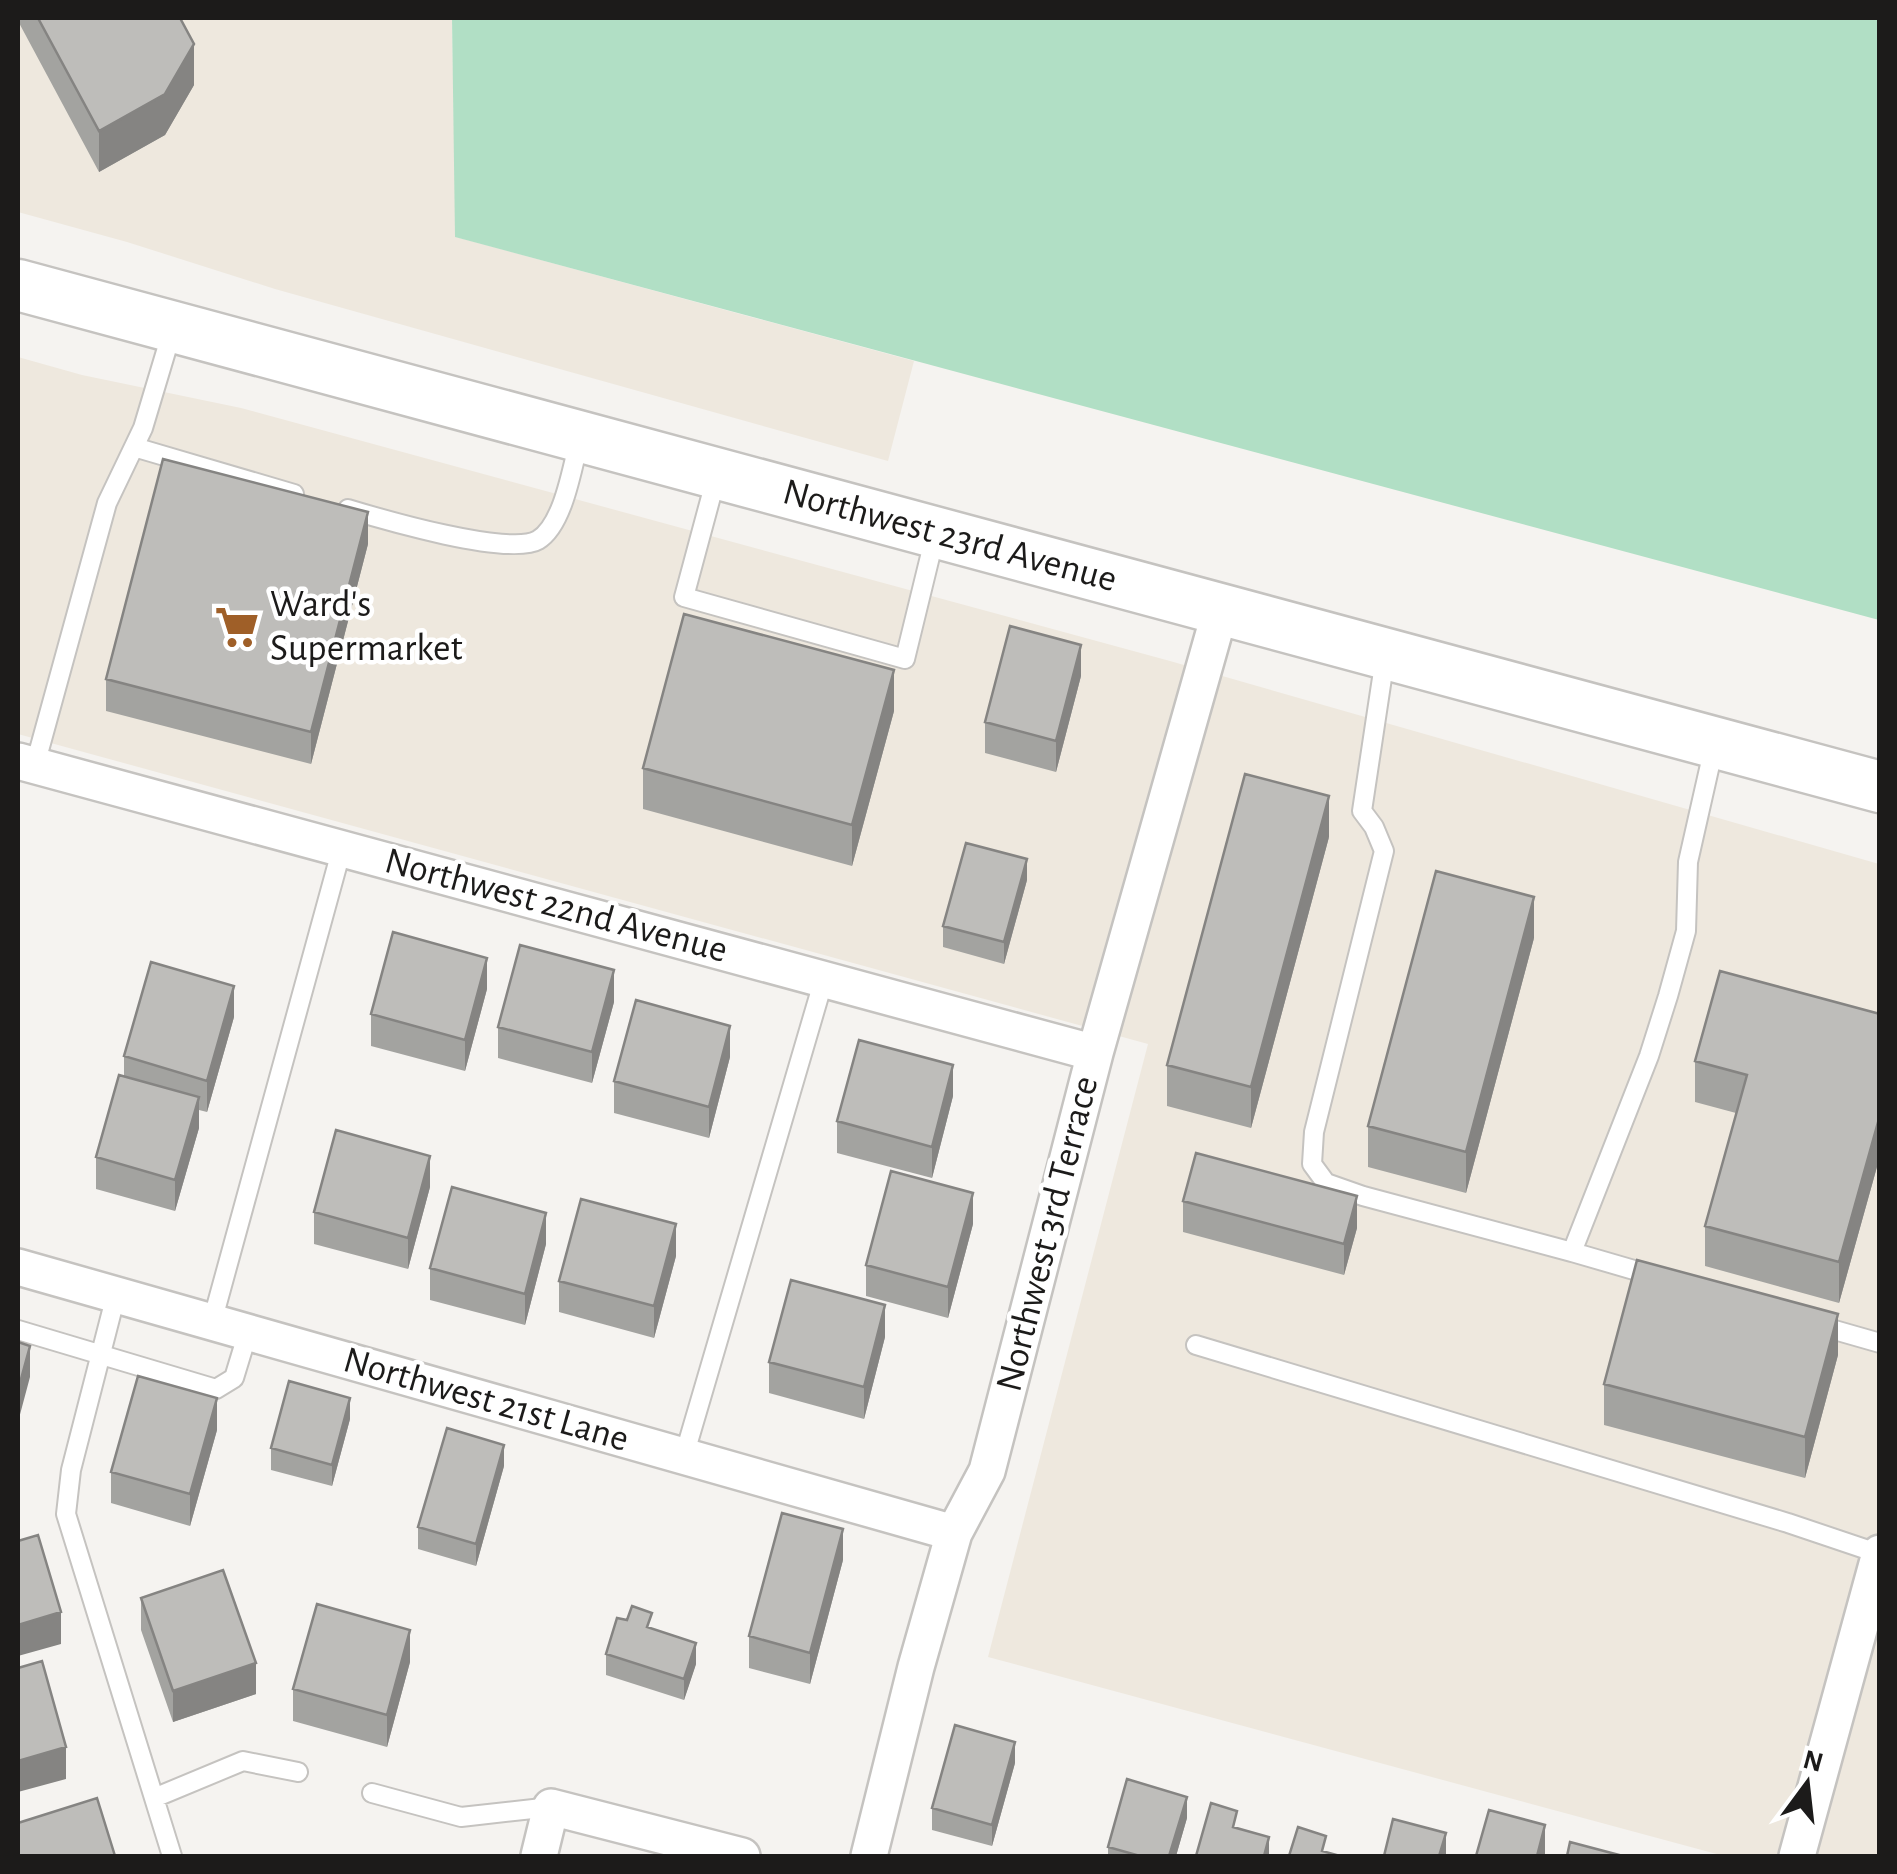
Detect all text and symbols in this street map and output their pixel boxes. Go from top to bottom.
street label: Northwest 23rd Avenue [779,473,1121,599]
place label: Ward's Supermarket [270,586,463,668]
supermarket icon: Ward's Supermarket [213,603,261,651]
street label: Northwest 22nd Avenue [381,842,731,970]
street label: Northwest 3rd Terrace [990,1073,1106,1395]
street label: Northwest 21st Lane [339,1341,633,1459]
north arrow [1757,1734,1857,1834]
text: N [1800,1746,1826,1778]

